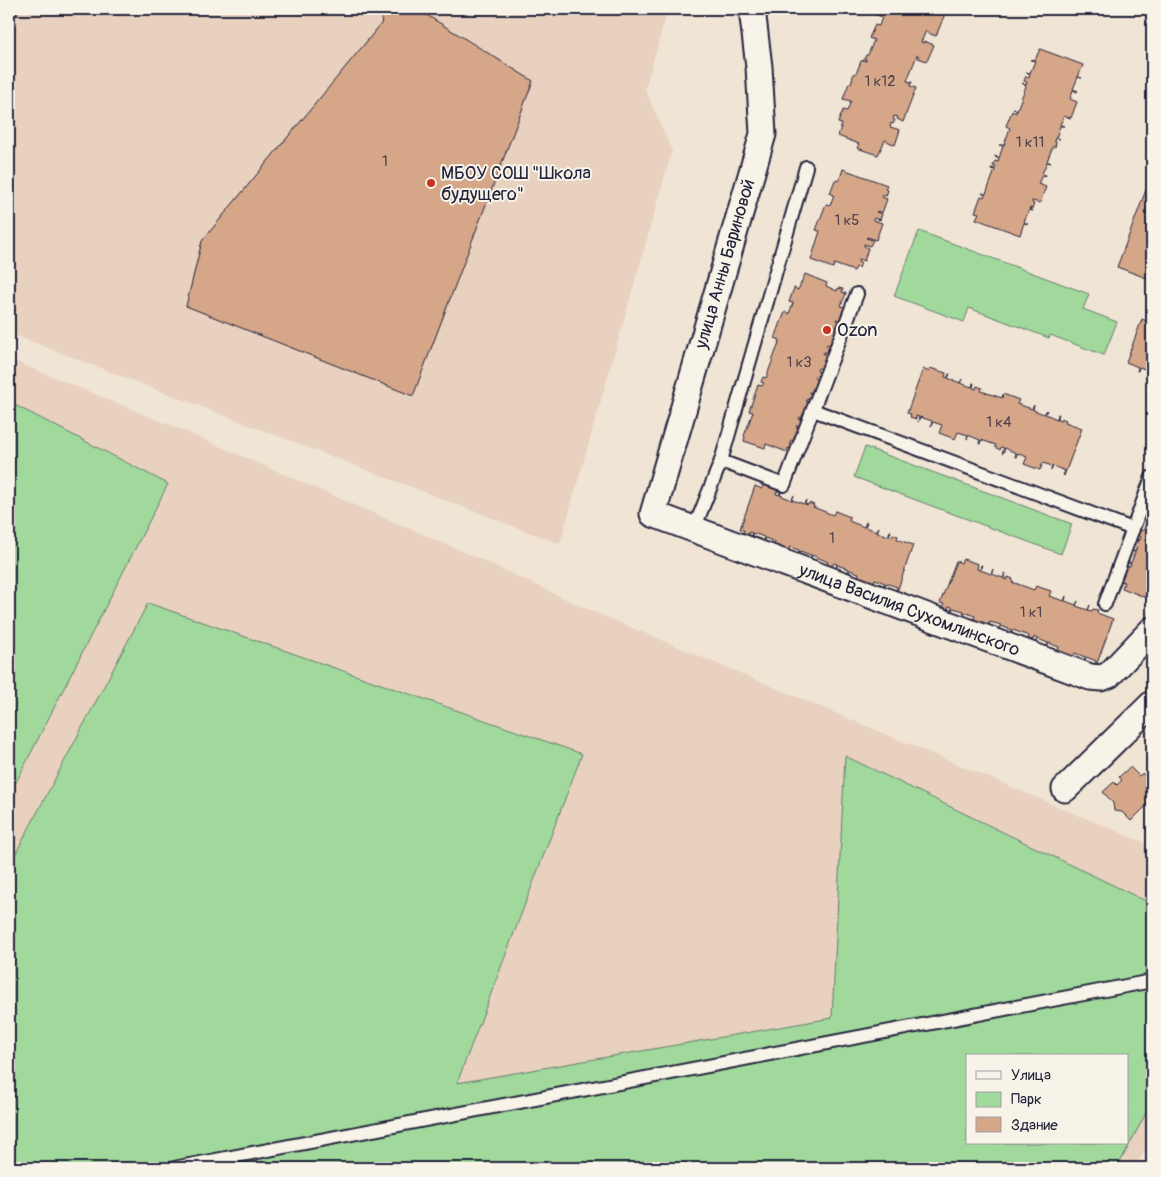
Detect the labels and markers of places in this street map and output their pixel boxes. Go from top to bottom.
place label: МБОУ СОШ "Школа будущего" [441,162,591,206]
marker: МБОУ СОШ "Школа будущего" [425,177,437,189]
place label: Ozon [837,319,877,342]
marker: Ozon [821,324,833,336]

